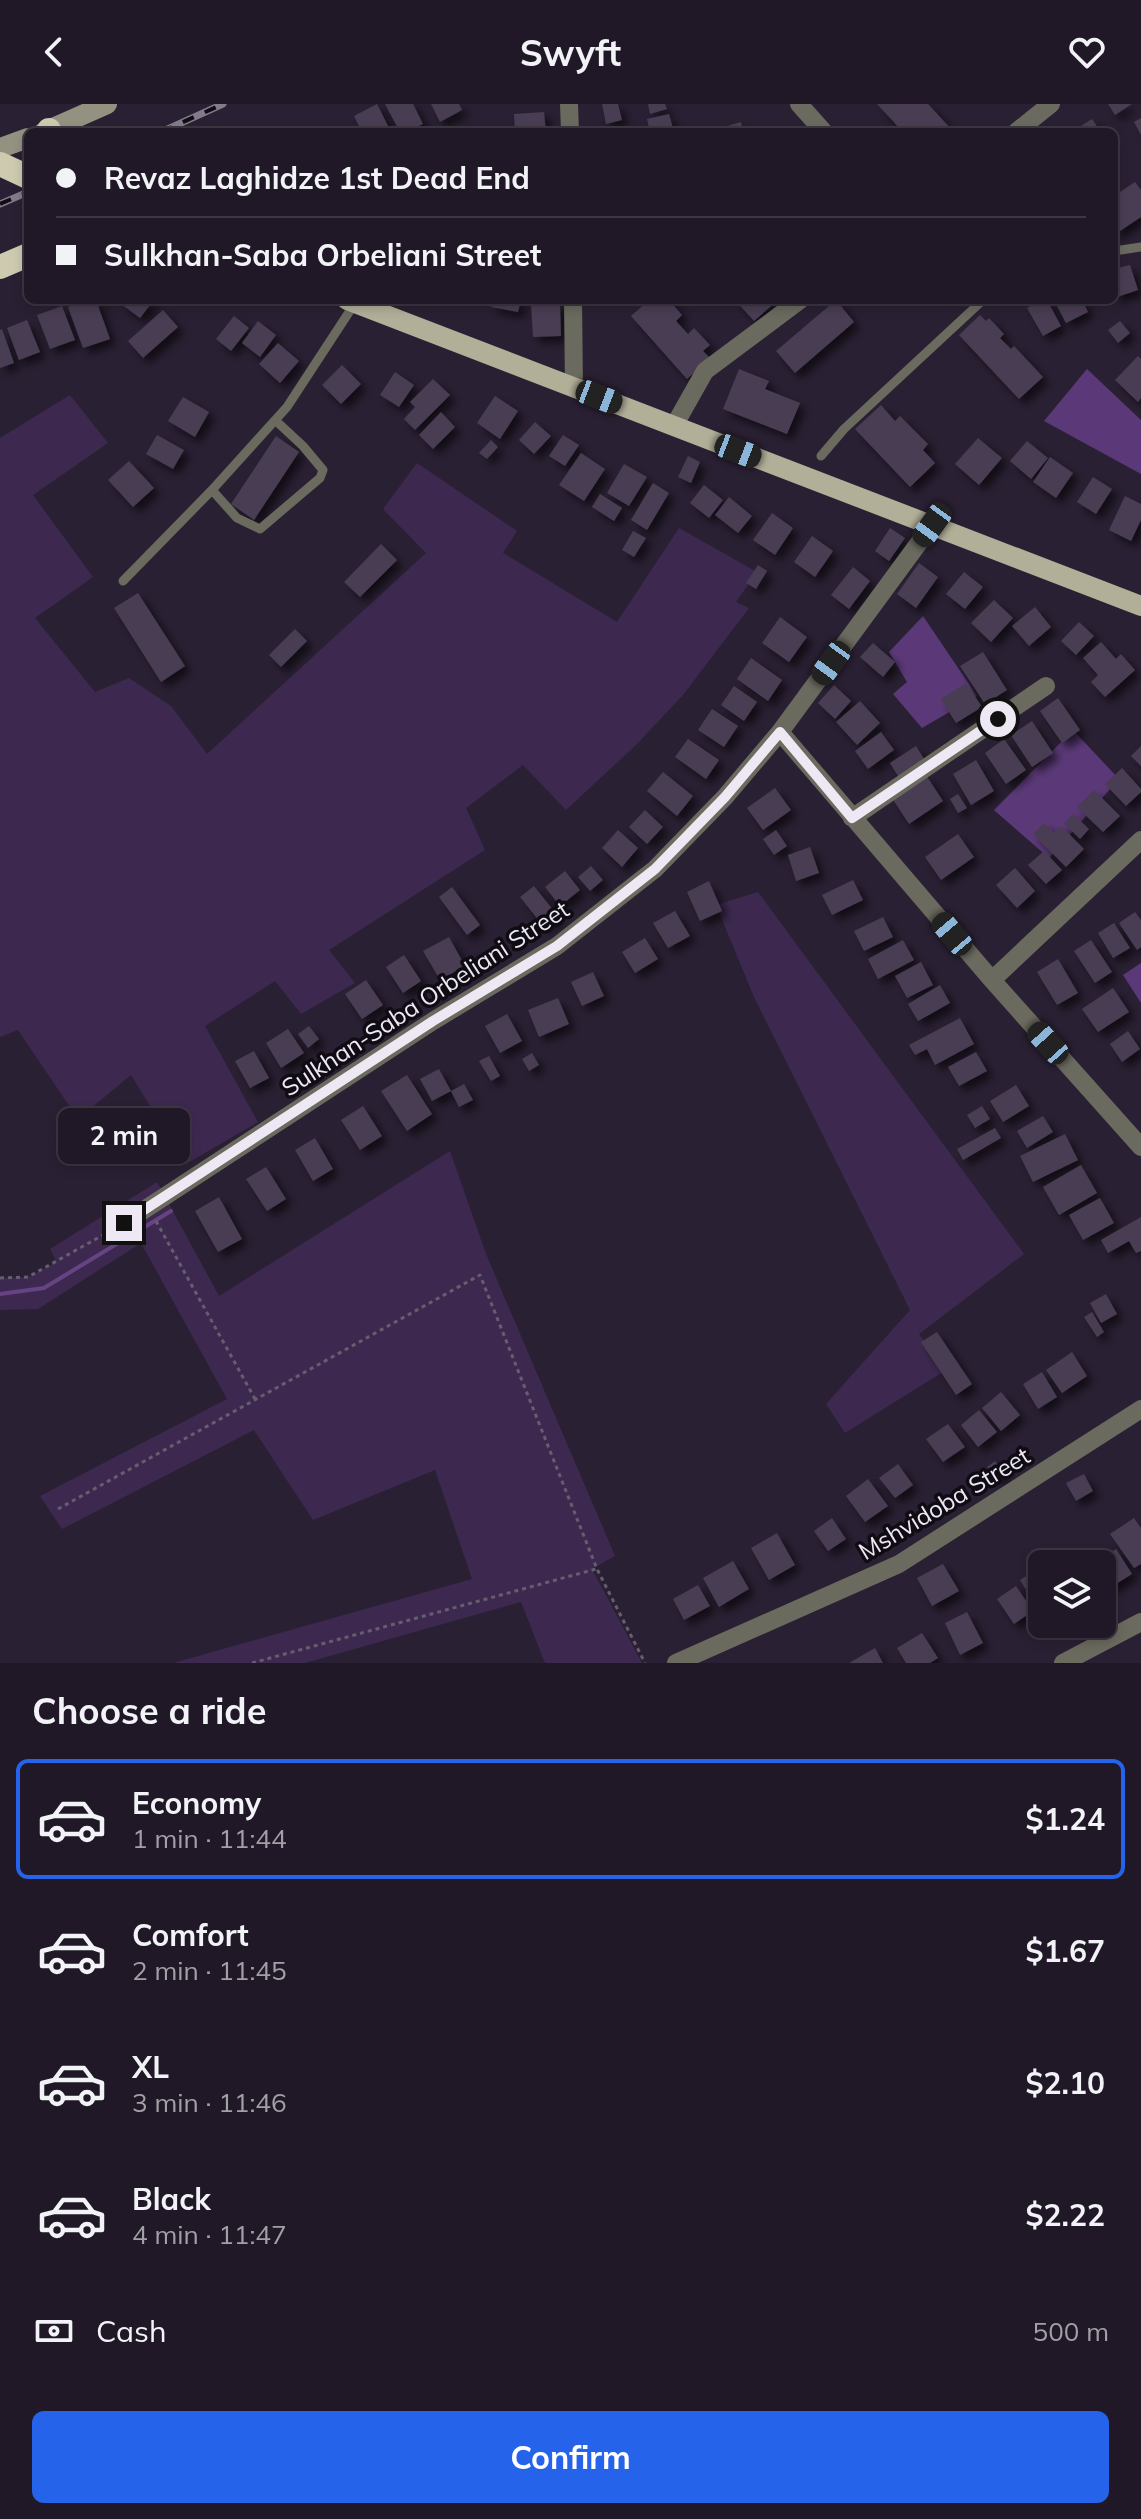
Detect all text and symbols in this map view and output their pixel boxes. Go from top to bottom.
icon: back [32,30,76,74]
text: Swyft [520,30,621,75]
icon: heart [1065,30,1109,74]
text: Revaz Laghidze 1st Dead End [104,159,530,197]
text: Sulkhan-Saba Orbeliani Street [104,236,541,274]
car [572,377,626,417]
car [711,431,765,471]
car [908,499,956,551]
car [807,637,855,689]
route start [980,701,1016,737]
street label: Sulkhan-Saba Orbeliani Street [276,894,574,1102]
car [927,908,977,960]
car [1023,1017,1073,1069]
callout: 2 min [58,1107,190,1163]
text: 2 min [90,1119,158,1152]
route end [106,1205,142,1241]
street label: Mshvidoba Street [853,1440,1035,1566]
map controls [1028,1550,1116,1638]
button: layers [1028,1550,1116,1638]
text: Choose a ride [32,1688,266,1733]
icon: car [36,1783,108,1855]
text: Economy [132,1784,261,1822]
text: $1.24 [1026,1800,1105,1838]
text: 1 min · 11:44 [132,1822,287,1855]
icon: car [36,1915,108,1987]
text: Comfort [132,1916,249,1954]
text: $1.67 [1026,1932,1105,1970]
text: 2 min · 11:45 [132,1954,287,1987]
icon: car [36,2047,108,2119]
text: XL [132,2048,169,2086]
text: $2.10 [1026,2064,1105,2102]
text: 3 min · 11:46 [132,2086,287,2119]
icon: car [36,2179,108,2251]
text: Black [132,2180,211,2218]
text: $2.22 [1026,2196,1105,2234]
text: 4 min · 11:47 [132,2218,287,2251]
icon: cash [32,2309,76,2353]
text: Cash [96,2312,167,2350]
text: 500 m [1033,2315,1109,2348]
button: Confirm [32,2411,1109,2503]

